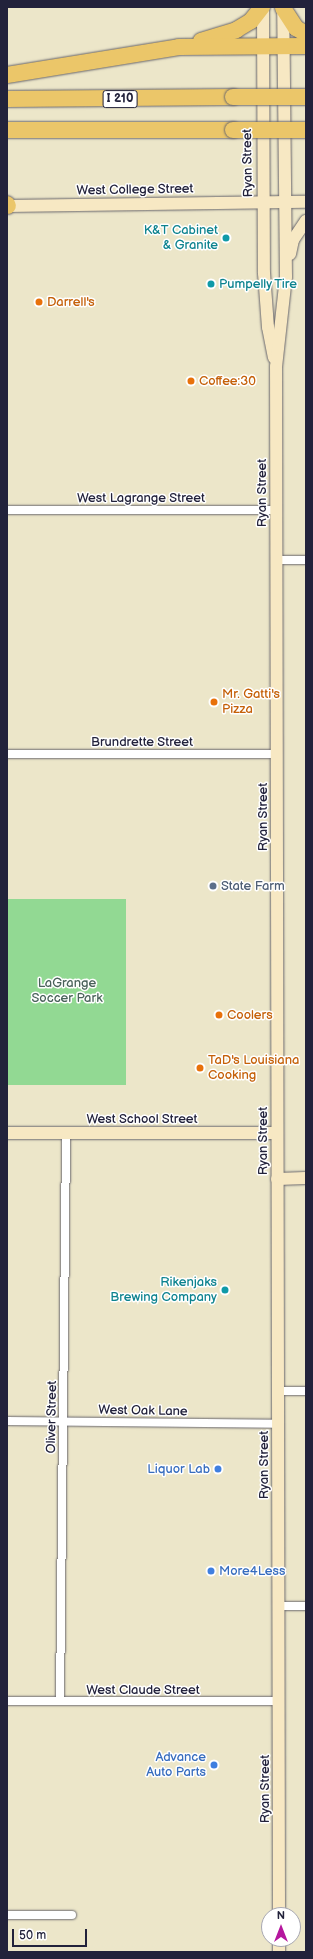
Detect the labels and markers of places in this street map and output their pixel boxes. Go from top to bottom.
place label: K&T Cabinet & Granite [144,223,218,254]
marker: K&T Cabinet & Granite [221,233,231,243]
place label: Pumpelly Tire [219,276,298,292]
marker: Pumpelly Tire [206,279,216,289]
place label: Darrell's [47,294,95,310]
marker: Darrell's [34,297,44,307]
place label: Coffee:30 [199,373,256,389]
marker: Coffee:30 [186,376,196,386]
place label: Mr. Gatti's Pizza [222,687,280,718]
marker: Mr. Gatti's Pizza [209,697,219,707]
place label: State Farm [221,878,285,894]
marker: State Farm [208,881,218,891]
place label: Coolers [227,1007,273,1023]
marker: Coolers [214,1010,224,1020]
place label: TaD's Louisiana Cooking [208,1053,299,1084]
marker: TaD's Louisiana Cooking [195,1063,205,1073]
place label: Rikenjaks Brewing Company [110,1275,217,1306]
marker: Rikenjaks Brewing Company [220,1285,230,1295]
place label: Liquor Lab [147,1461,210,1477]
marker: Liquor Lab [213,1464,223,1474]
place label: More4Less [219,1563,285,1579]
marker: More4Less [206,1566,216,1576]
place label: Advance Auto Parts [146,1750,206,1781]
marker: Advance Auto Parts [209,1760,219,1770]

